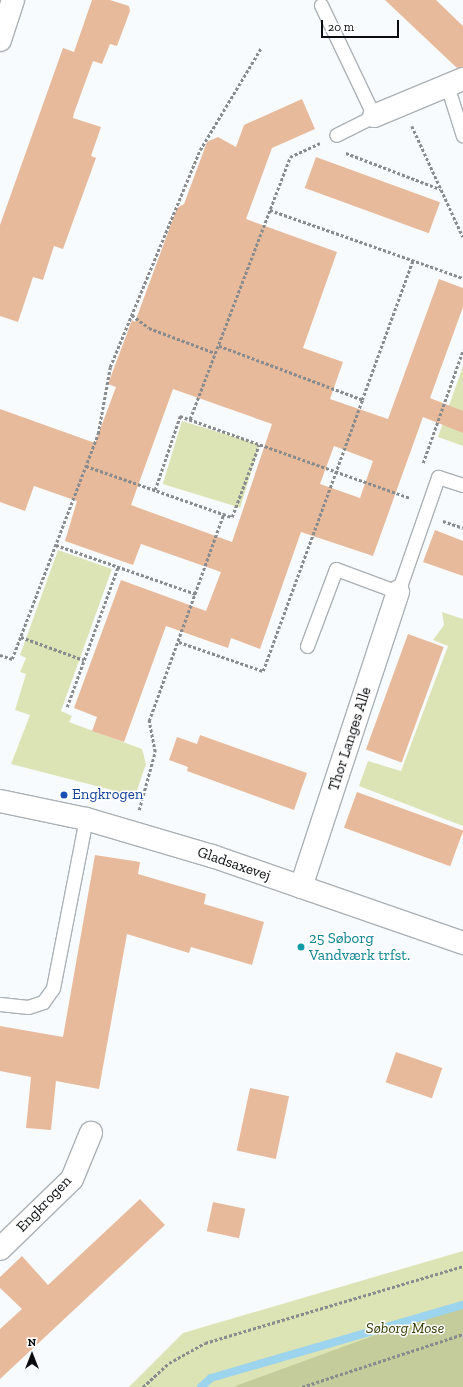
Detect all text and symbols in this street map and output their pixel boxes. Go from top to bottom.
scale bar [323,12,401,38]
text: 20 m [328,20,354,34]
street label: Thor Langes Alle [325,684,375,794]
place label: Engkrogen [72,786,143,804]
marker: Engkrogen [59,790,69,800]
street label: Gladsaxevej [195,843,273,885]
place label: 25 Søborg Vandværk trfst. [309,929,410,964]
marker: 25 Søborg Vandværk trfst. [296,942,306,952]
street label: Engkrogen [13,1172,75,1236]
park label: Søborg Mose [366,1320,444,1338]
north arrow [12,1335,52,1375]
text: N [28,1336,36,1349]

